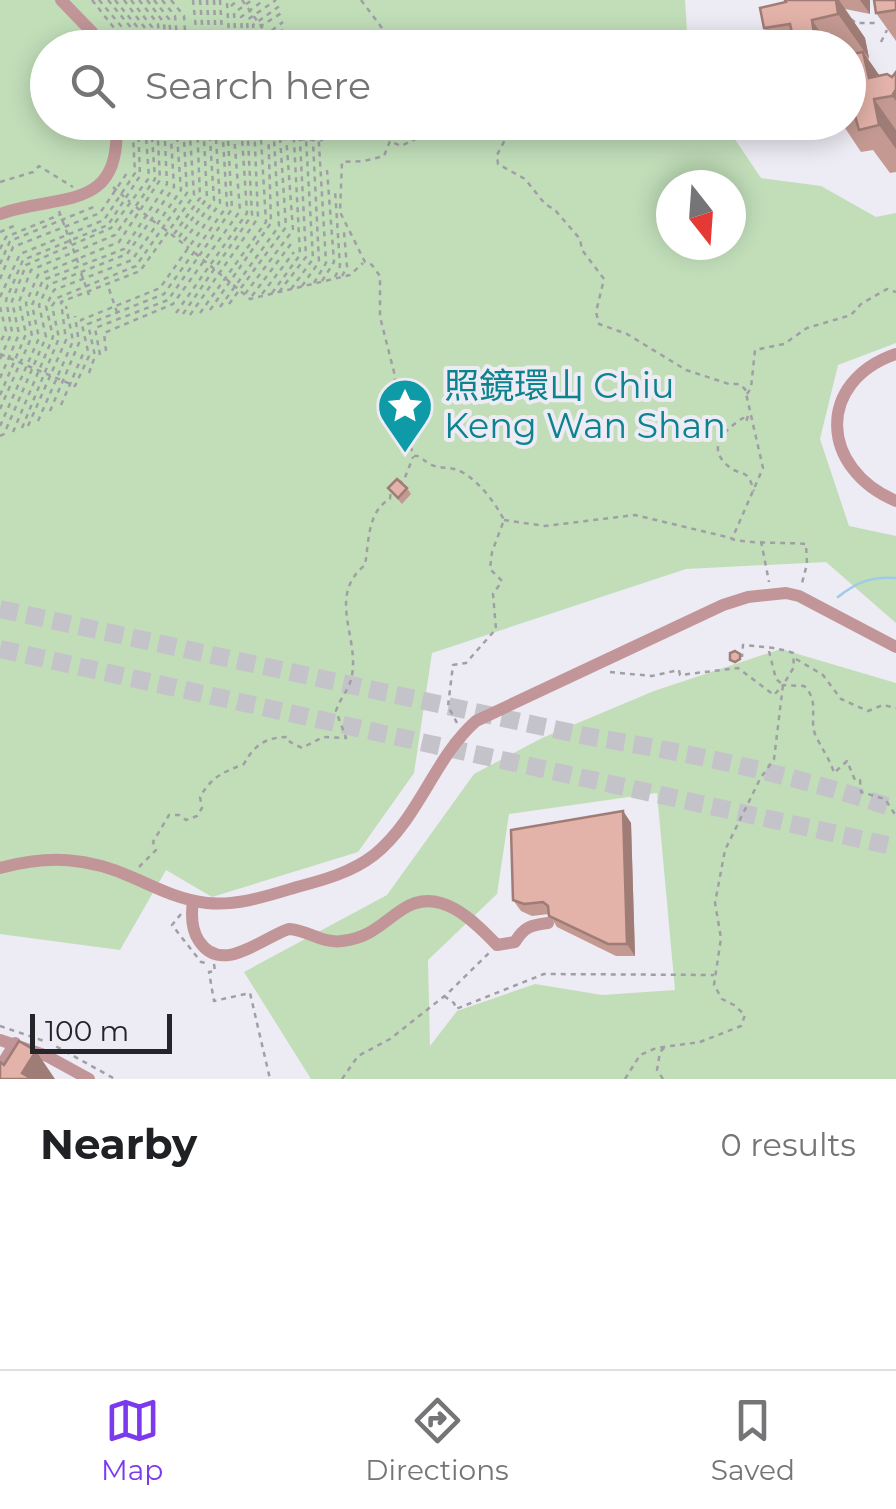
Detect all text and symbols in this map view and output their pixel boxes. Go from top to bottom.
search box [30,30,866,140]
icon: search [65,58,120,113]
text: Search here [145,62,371,109]
north arrow [656,170,746,260]
place label: 照鏡環山 Chiu Keng Wan Shan [444,364,726,447]
place icon: 照鏡環山 Chiu Keng Wan Shan [375,376,435,455]
scale bar [30,1009,172,1054]
text: 100 m [45,1014,129,1048]
text: Nearby [40,1118,197,1170]
text: 0 results [721,1125,856,1164]
tab: Map [101,1393,163,1487]
tab: Directions [365,1393,509,1487]
tab: Saved [711,1393,795,1487]

